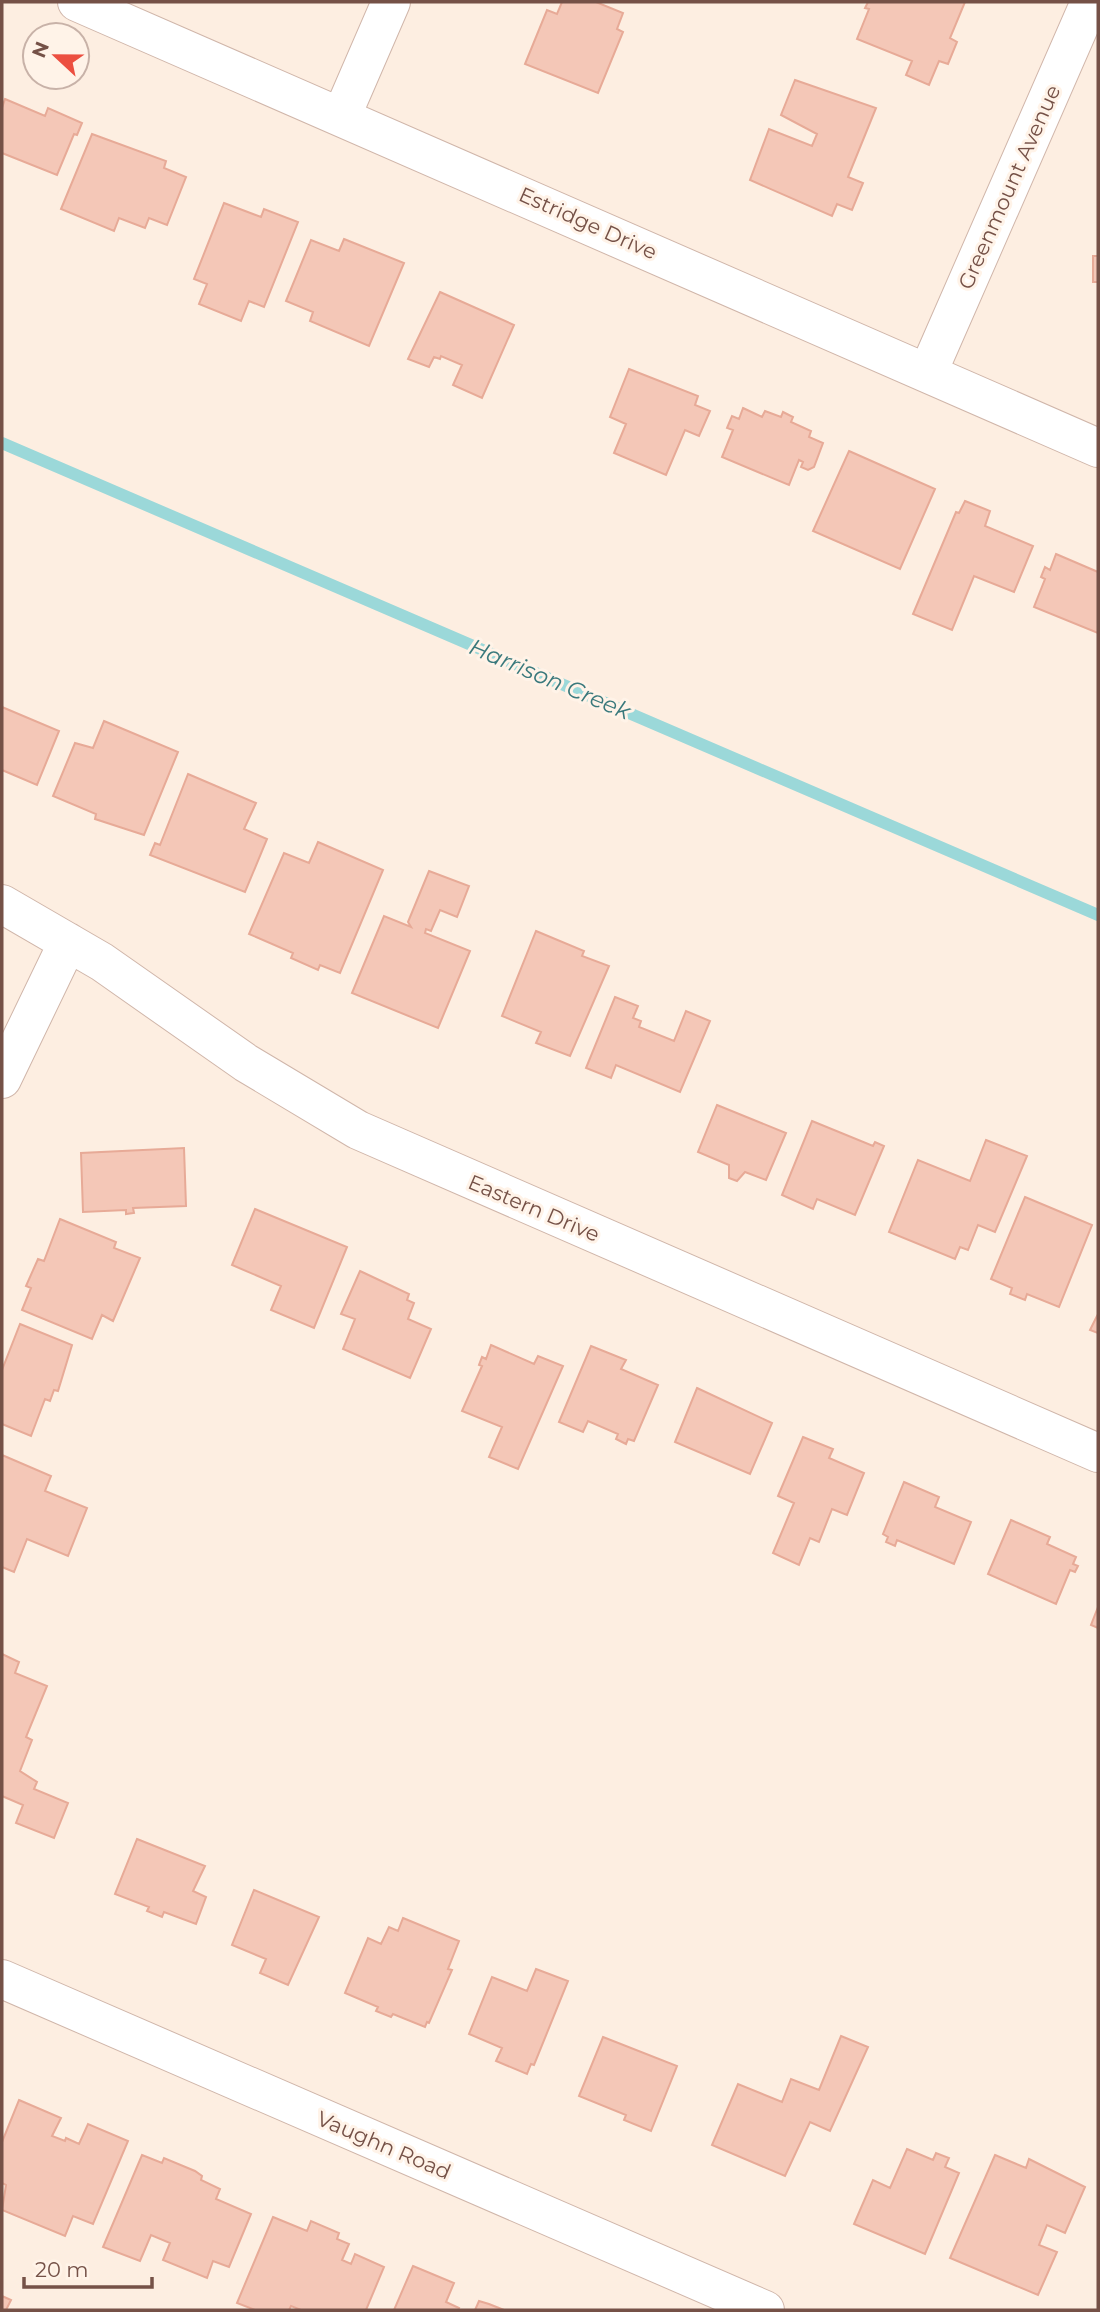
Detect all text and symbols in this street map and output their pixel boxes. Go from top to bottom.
north arrow [21,21,91,91]
text: N [27,38,54,61]
street label: Greenmount Avenue [953,81,1065,293]
street label: Estridge Drive [515,181,661,265]
water label: Harrison Creek [465,632,636,726]
street label: Eastern Drive [465,1169,603,1247]
street label: Vaughn Road [313,2106,455,2184]
scale bar [24,2246,152,2290]
text: 20 m [35,2257,89,2282]

